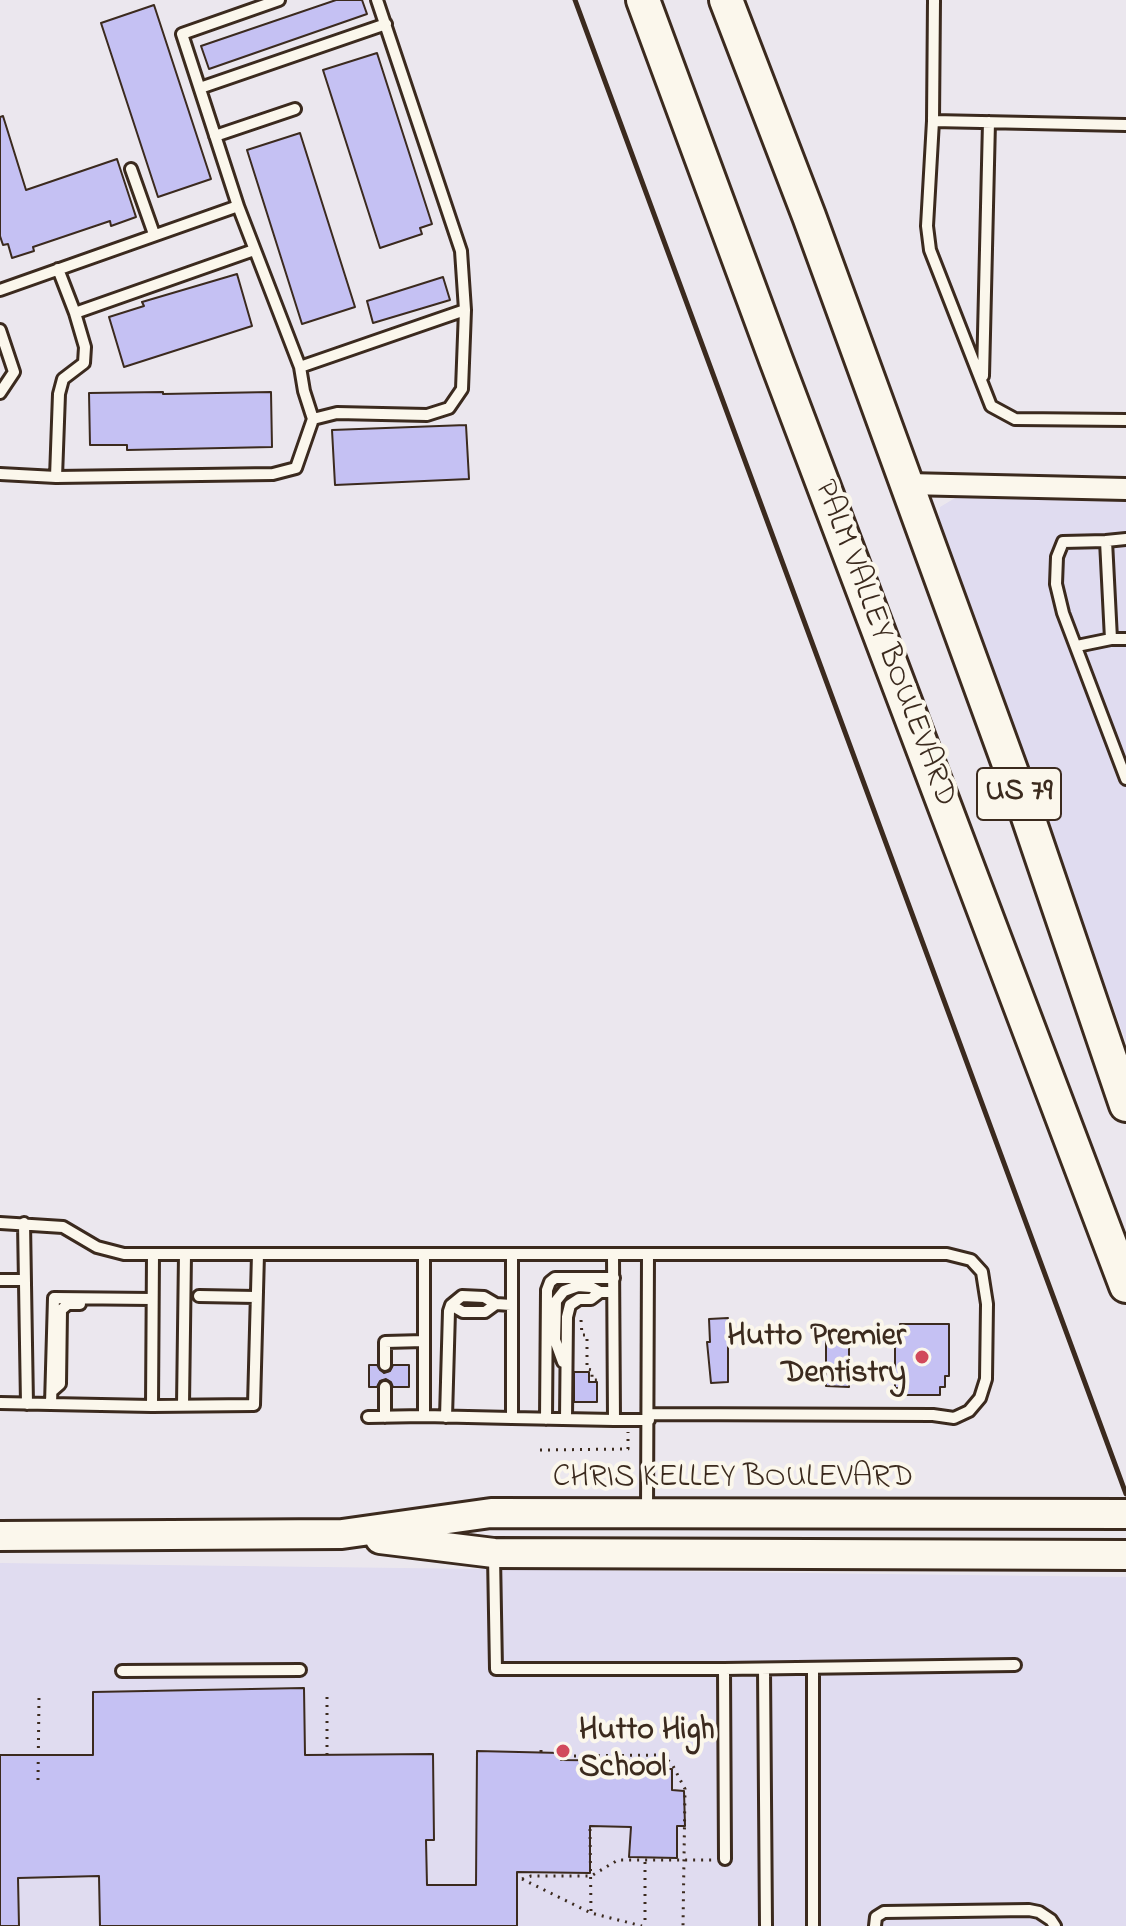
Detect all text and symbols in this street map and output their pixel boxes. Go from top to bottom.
street label: PALM VALLEY BOULEVARD [803,476,963,812]
road number: US 79 [977,768,1061,820]
place label: Hutto Premier Dentistry [727,1320,906,1395]
marker: Hutto Premier Dentistry [913,1348,931,1366]
street label: CHRIS KELLEY BOULEVARD [553,1461,913,1499]
place label: Hutto High School [579,1714,715,1789]
marker: Hutto High School [554,1742,572,1760]

